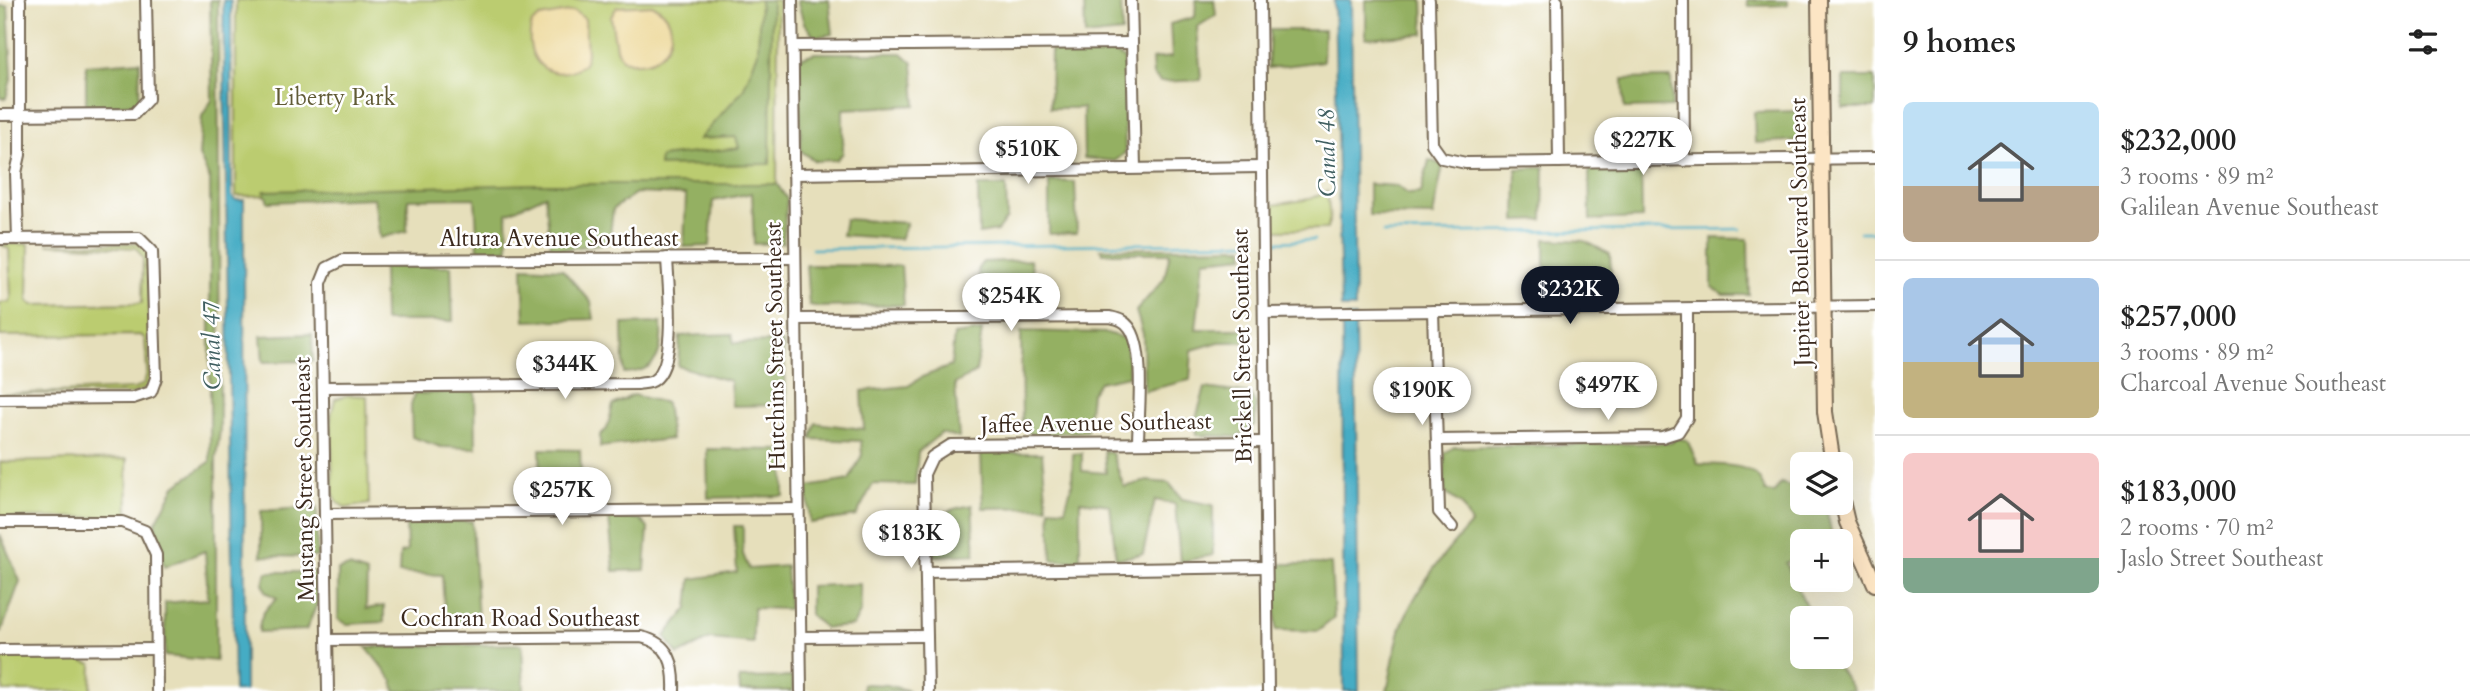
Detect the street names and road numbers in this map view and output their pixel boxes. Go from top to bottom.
street label: Jupiter Boulevard Southeast [1782,97,1818,370]
street label: Hutchins Street Southeast [757,221,793,471]
street label: Altura Avenue Southeast [439,223,679,254]
street label: Brickell Street Southeast [1224,228,1260,464]
street label: Mustang Street Southeast [286,356,322,602]
street label: Jaffee Avenue Southeast [977,405,1212,441]
street label: Cochran Road Southeast [400,603,640,634]

